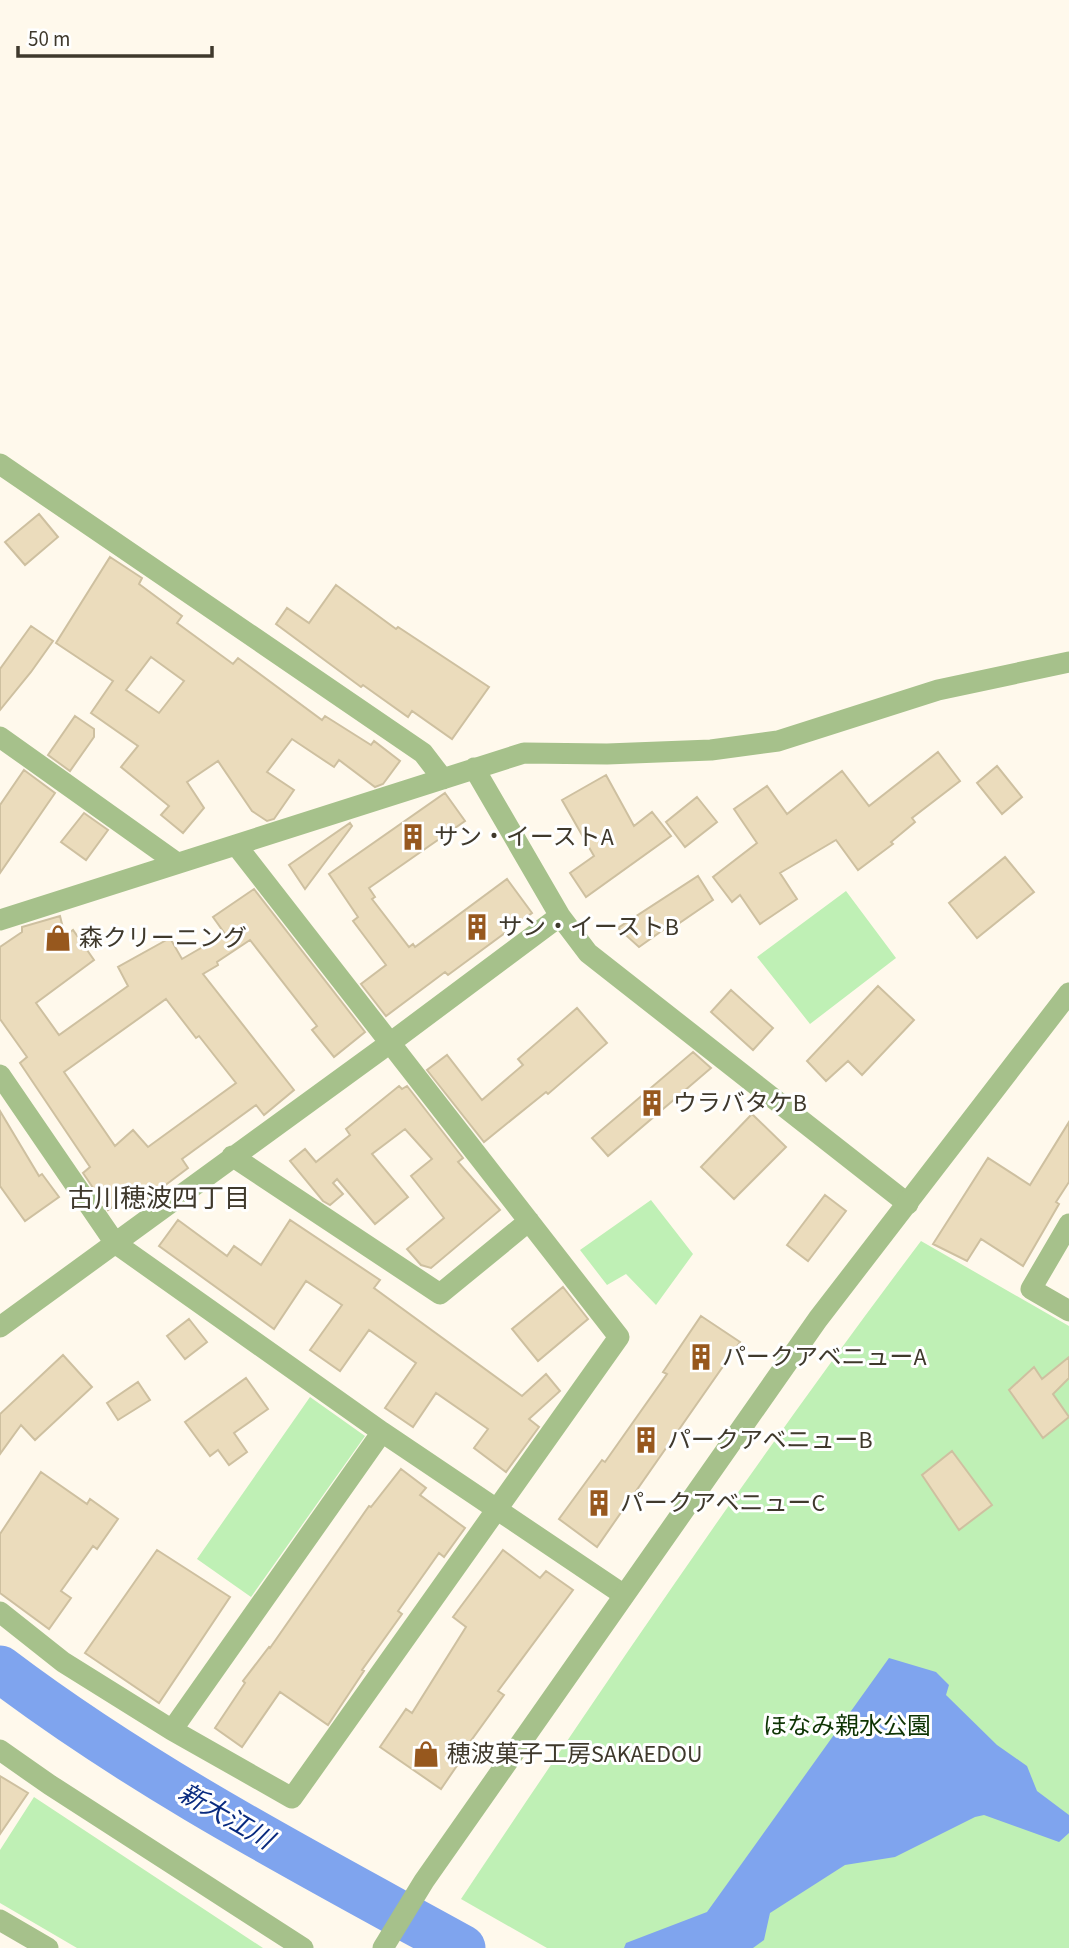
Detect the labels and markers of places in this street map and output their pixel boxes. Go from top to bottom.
place label: サン・イーストA [434,820,614,855]
building icon: サン・イーストA [398,822,428,852]
place label: サン・イーストB [498,910,679,945]
building icon: サン・イーストB [462,912,492,942]
place label: 森クリーニング [79,921,247,956]
shop icon: 森クリーニング [43,923,73,953]
place label: ウラバタケB [673,1086,807,1121]
building icon: ウラバタケB [637,1088,667,1118]
place label: パークアベニューA [722,1340,927,1375]
building icon: パークアベニューA [686,1342,716,1372]
place label: パークアベニューB [667,1423,873,1458]
building icon: パークアベニューB [631,1425,661,1455]
place label: パークアベニューC [620,1486,825,1521]
building icon: パークアベニューC [584,1488,614,1518]
place label: 穂波菓子工房SAKAEDOU [447,1737,702,1772]
shop icon: 穂波菓子工房SAKAEDOU [411,1739,441,1769]

